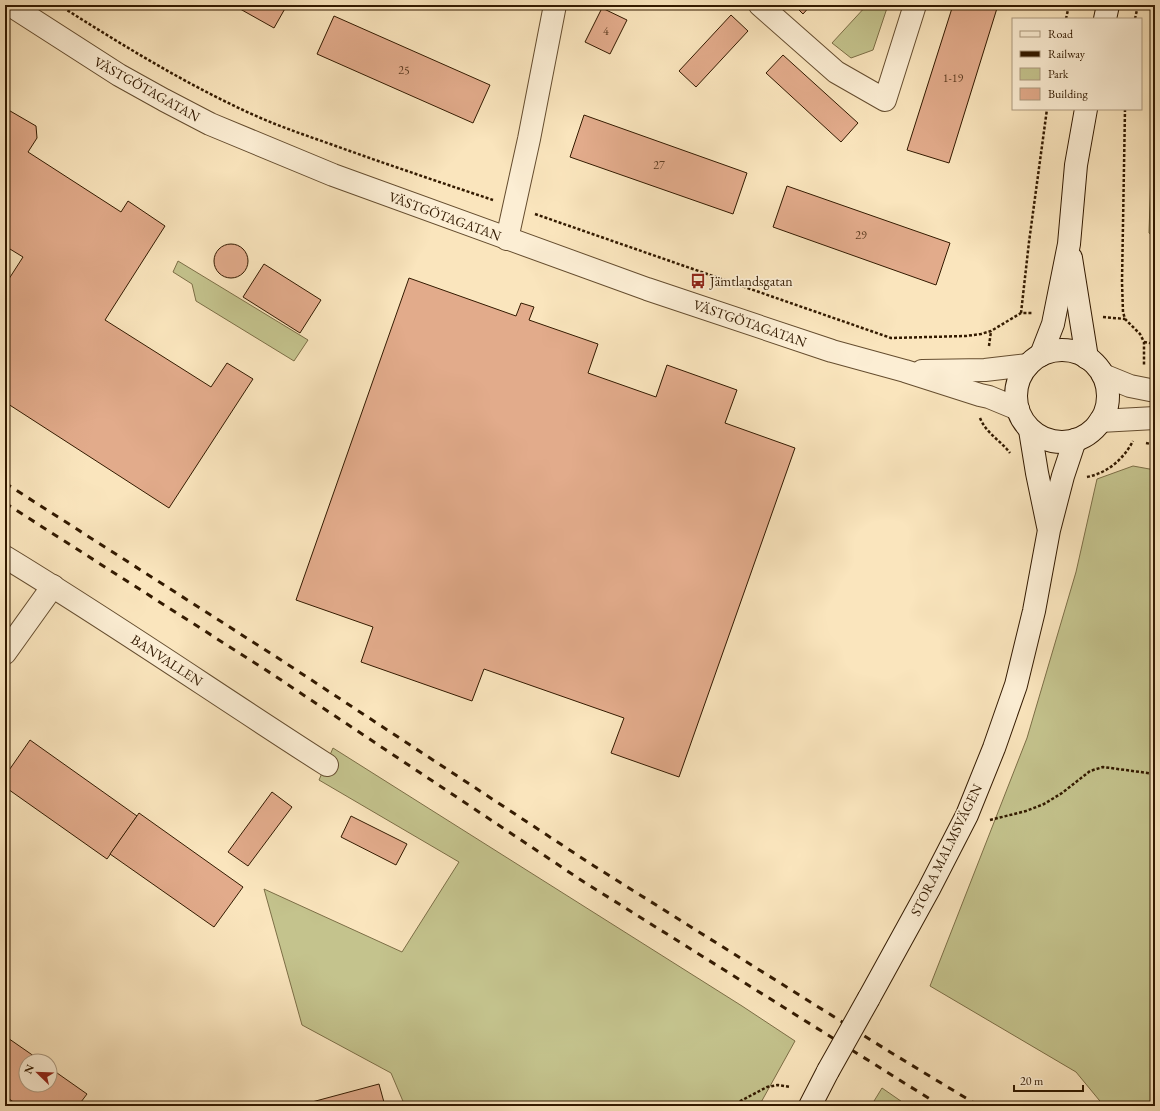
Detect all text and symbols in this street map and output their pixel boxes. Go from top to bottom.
legend [1012,18,1142,110]
house number: 4 [603,23,609,39]
text: Road [1048,26,1074,42]
text: Railway [1048,46,1086,62]
street label: VÄSTGÖTAGATAN [91,52,203,126]
house number: 25 [398,62,410,78]
text: Park [1048,66,1069,82]
house number: 1-19 [943,70,964,86]
text: Building [1048,86,1089,102]
house number: 27 [653,157,665,173]
street label: VÄSTGÖTAGATAN [386,187,504,245]
house number: 29 [855,227,867,243]
bus stop icon: Jämtlandsgatan [689,272,707,290]
place label: Jämtlandsgatan [709,272,793,290]
street label: VÄSTGÖTAGATAN [691,295,809,351]
street label: BANVALLEN [128,630,206,690]
street label: STORA MALMSVÄGEN [906,781,986,919]
north arrow [18,1053,58,1093]
text: N [21,1062,37,1076]
scale bar [1014,1067,1083,1093]
text: 20 m [1020,1073,1044,1089]

